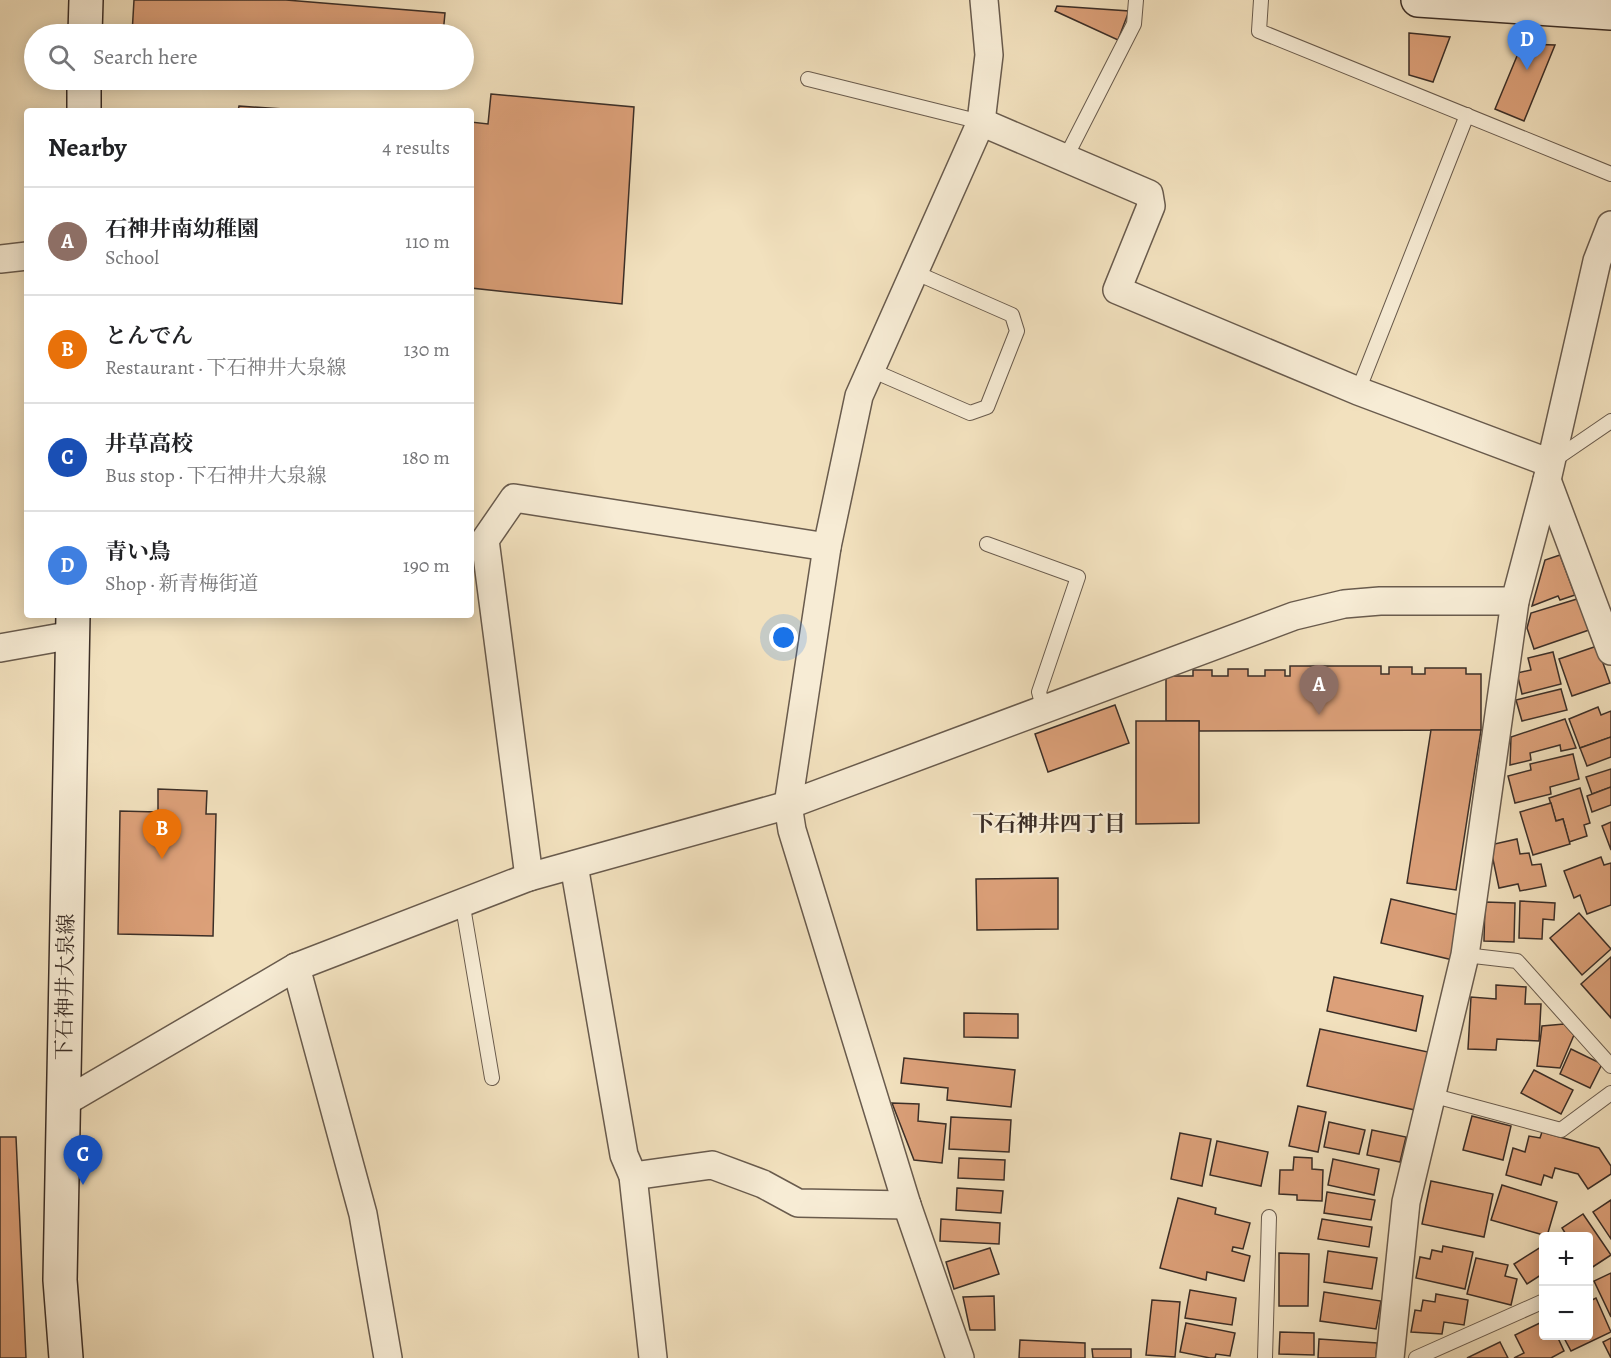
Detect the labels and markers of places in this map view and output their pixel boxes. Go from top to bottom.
pin: D [1508,20,1546,70]
pin: A [1300,666,1338,715]
pin: B [142,810,182,859]
pin: C [64,1136,103,1185]

